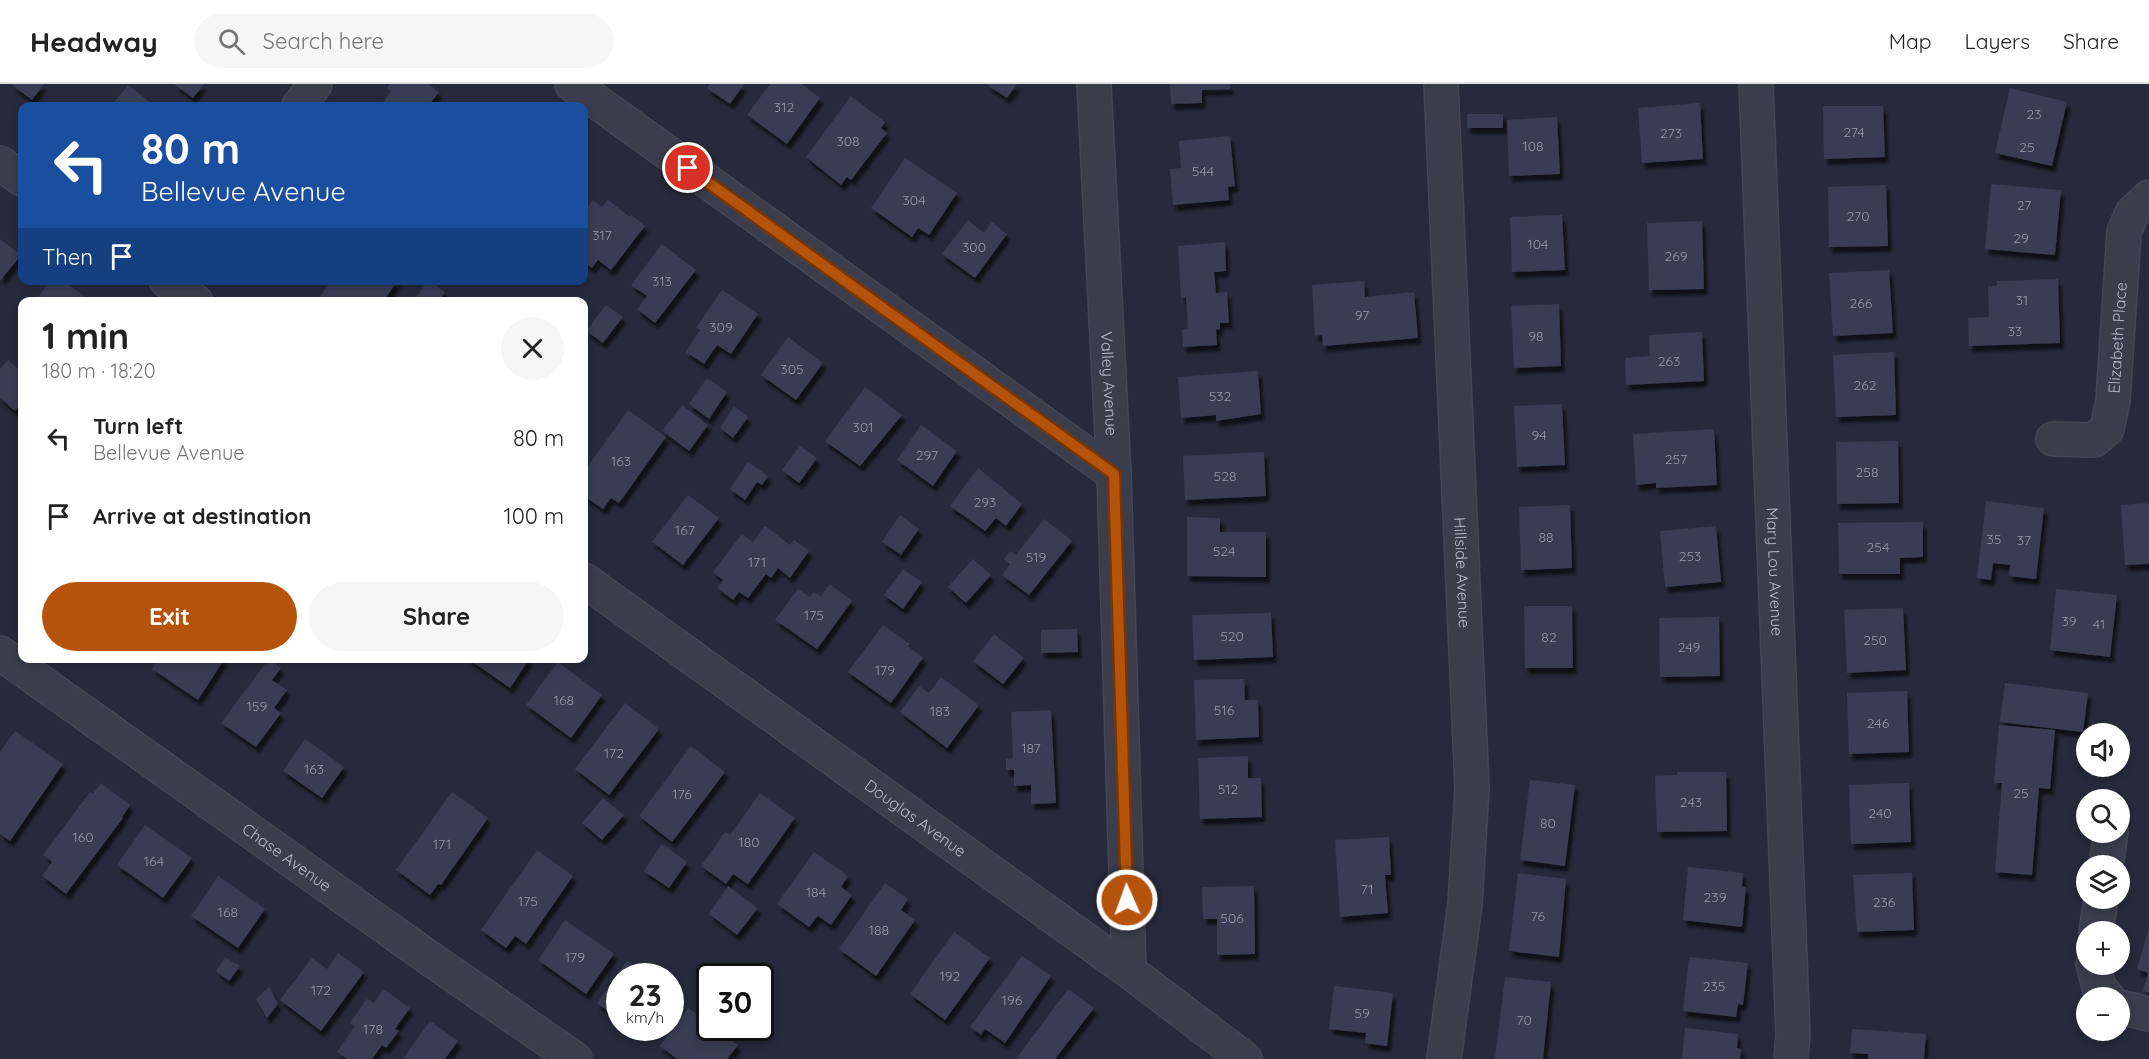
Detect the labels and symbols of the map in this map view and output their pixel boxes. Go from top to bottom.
house number: 312 [774,98,794,116]
house number: 23 [2026,105,2042,123]
house number: 274 [1843,123,1865,141]
house number: 273 [1660,124,1682,142]
house number: 308 [836,132,860,150]
house number: 108 [1522,137,1544,155]
house number: 25 [2019,138,2035,156]
pin [662,142,713,193]
house number: 544 [1192,162,1214,180]
house number: 304 [902,191,926,209]
house number: 27 [2017,196,2031,214]
house number: 270 [1846,207,1870,225]
house number: 317 [592,226,612,244]
house number: 29 [2013,229,2029,247]
house number: 104 [1528,235,1548,253]
house number: 300 [962,238,986,256]
house number: 269 [1664,247,1688,265]
house number: 313 [652,272,672,290]
street label: Elizabeth Place [2104,282,2131,394]
house number: 31 [2016,291,2028,309]
house number: 266 [1850,294,1873,312]
house number: 97 [1355,306,1369,324]
house number: 309 [709,318,733,336]
house number: 33 [2008,322,2022,340]
house number: 98 [1528,327,1544,345]
street label: Valley Avenue [1097,331,1122,436]
house number: 263 [1658,352,1680,370]
house number: 305 [780,360,804,378]
house number: 262 [1853,376,1877,394]
house number: 532 [1209,387,1232,405]
house number: 301 [853,418,873,436]
house number: 94 [1531,426,1547,444]
house number: 297 [916,446,938,464]
house number: 257 [1665,450,1687,468]
house number: 163 [611,452,631,470]
house number: 258 [1856,463,1878,481]
house number: 528 [1214,467,1236,485]
house number: 293 [974,493,996,511]
street label: Mary Lou Avenue [1762,507,1787,636]
street label: Hillside Avenue [1450,517,1475,628]
house number: 167 [675,521,695,539]
house number: 88 [1538,528,1554,546]
house number: 35 [1987,530,2001,548]
house number: 37 [2017,531,2031,549]
house number: 254 [1867,538,1889,556]
house number: 524 [1213,542,1235,560]
house number: 253 [1679,547,1701,565]
house number: 519 [1026,548,1046,566]
house number: 171 [748,553,766,571]
house number: 175 [804,606,824,624]
house number: 39 [2061,612,2077,630]
house number: 41 [2093,615,2105,633]
house number: 520 [1220,627,1244,645]
house number: 82 [1541,628,1557,646]
house number: 250 [1863,631,1887,649]
house number: 249 [1678,638,1700,656]
house number: 179 [875,661,895,679]
house number: 168 [554,691,574,709]
house number: 159 [247,697,267,715]
house number: 516 [1214,701,1235,719]
house number: 183 [930,702,950,720]
house number: 246 [1867,714,1890,732]
house number: 187 [1021,739,1041,757]
house number: 172 [604,744,624,762]
house number: 163 [304,760,324,778]
street label: Douglas Avenue [861,775,970,861]
house number: 512 [1218,780,1239,798]
house number: 25 [2013,784,2029,802]
house number: 176 [672,785,692,803]
house number: 243 [1680,793,1702,811]
house number: 240 [1868,804,1892,822]
house number: 80 [1540,814,1556,832]
street label: Chase Avenue [238,818,335,895]
house number: 160 [72,828,94,846]
house number: 180 [738,833,760,851]
house number: 171 [433,835,451,853]
house number: 164 [144,852,164,870]
position arrow [1095,868,1159,932]
house number: 71 [1360,880,1374,898]
house number: 184 [806,883,826,901]
house number: 239 [1704,888,1727,906]
house number: 175 [518,892,538,910]
house number: 236 [1873,893,1896,911]
house number: 168 [218,903,238,921]
house number: 76 [1531,907,1546,925]
house number: 506 [1220,909,1244,927]
house number: 188 [869,921,889,939]
house number: 179 [565,948,585,966]
speed limit sign: 30 [696,963,774,1041]
house number: 192 [940,967,961,985]
house number: 235 [1703,977,1725,995]
house number: 172 [311,981,331,999]
house number: 196 [1002,991,1023,1009]
house number: 59 [1354,1004,1370,1022]
house number: 70 [1516,1011,1532,1029]
house number: 178 [363,1020,383,1038]

